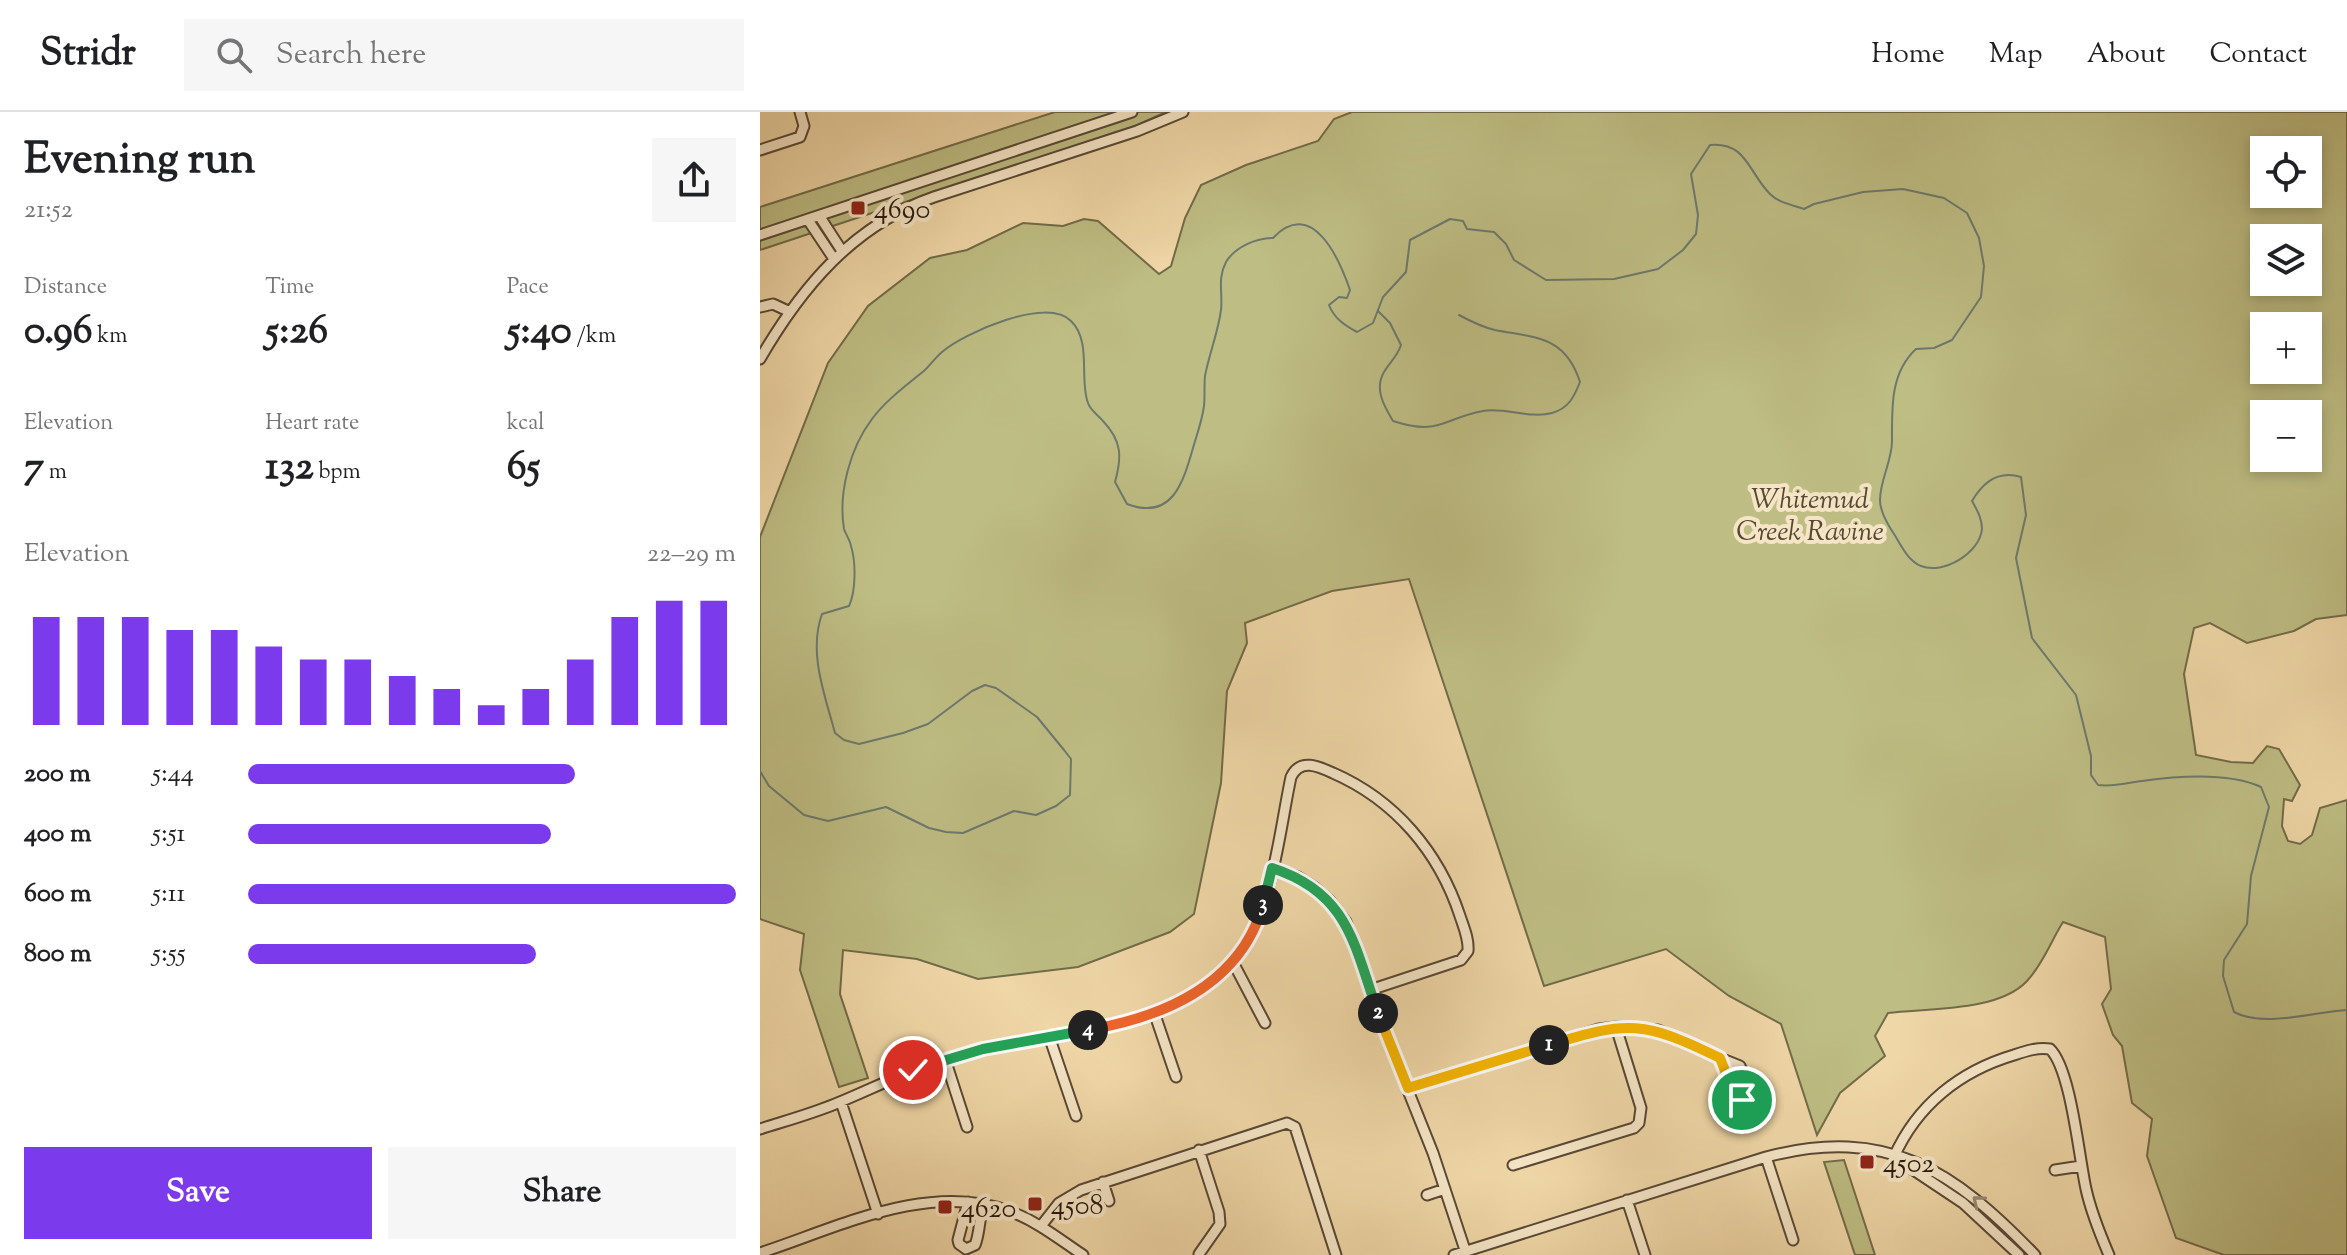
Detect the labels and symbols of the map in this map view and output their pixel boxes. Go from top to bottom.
place label: 4690 [874,191,930,231]
marker: 4690 [849,199,867,217]
park label: Whitemud Creek Ravine [1736,481,1884,553]
pin: 3 [1243,885,1283,925]
pin: 2 [1358,993,1398,1033]
pin: 4 [1068,1010,1108,1050]
pin: 1 [1529,1025,1569,1065]
pin [879,1036,947,1104]
pin [1708,1066,1776,1134]
place label: 4502 [1883,1145,1934,1185]
marker: 4502 [1858,1153,1876,1171]
place label: 4508 [1051,1187,1104,1227]
place label: 4620 [961,1190,1016,1230]
marker: 4508 [1026,1195,1044,1213]
one-way arrow [1973,1196,1988,1211]
marker: 4620 [936,1198,954,1216]

